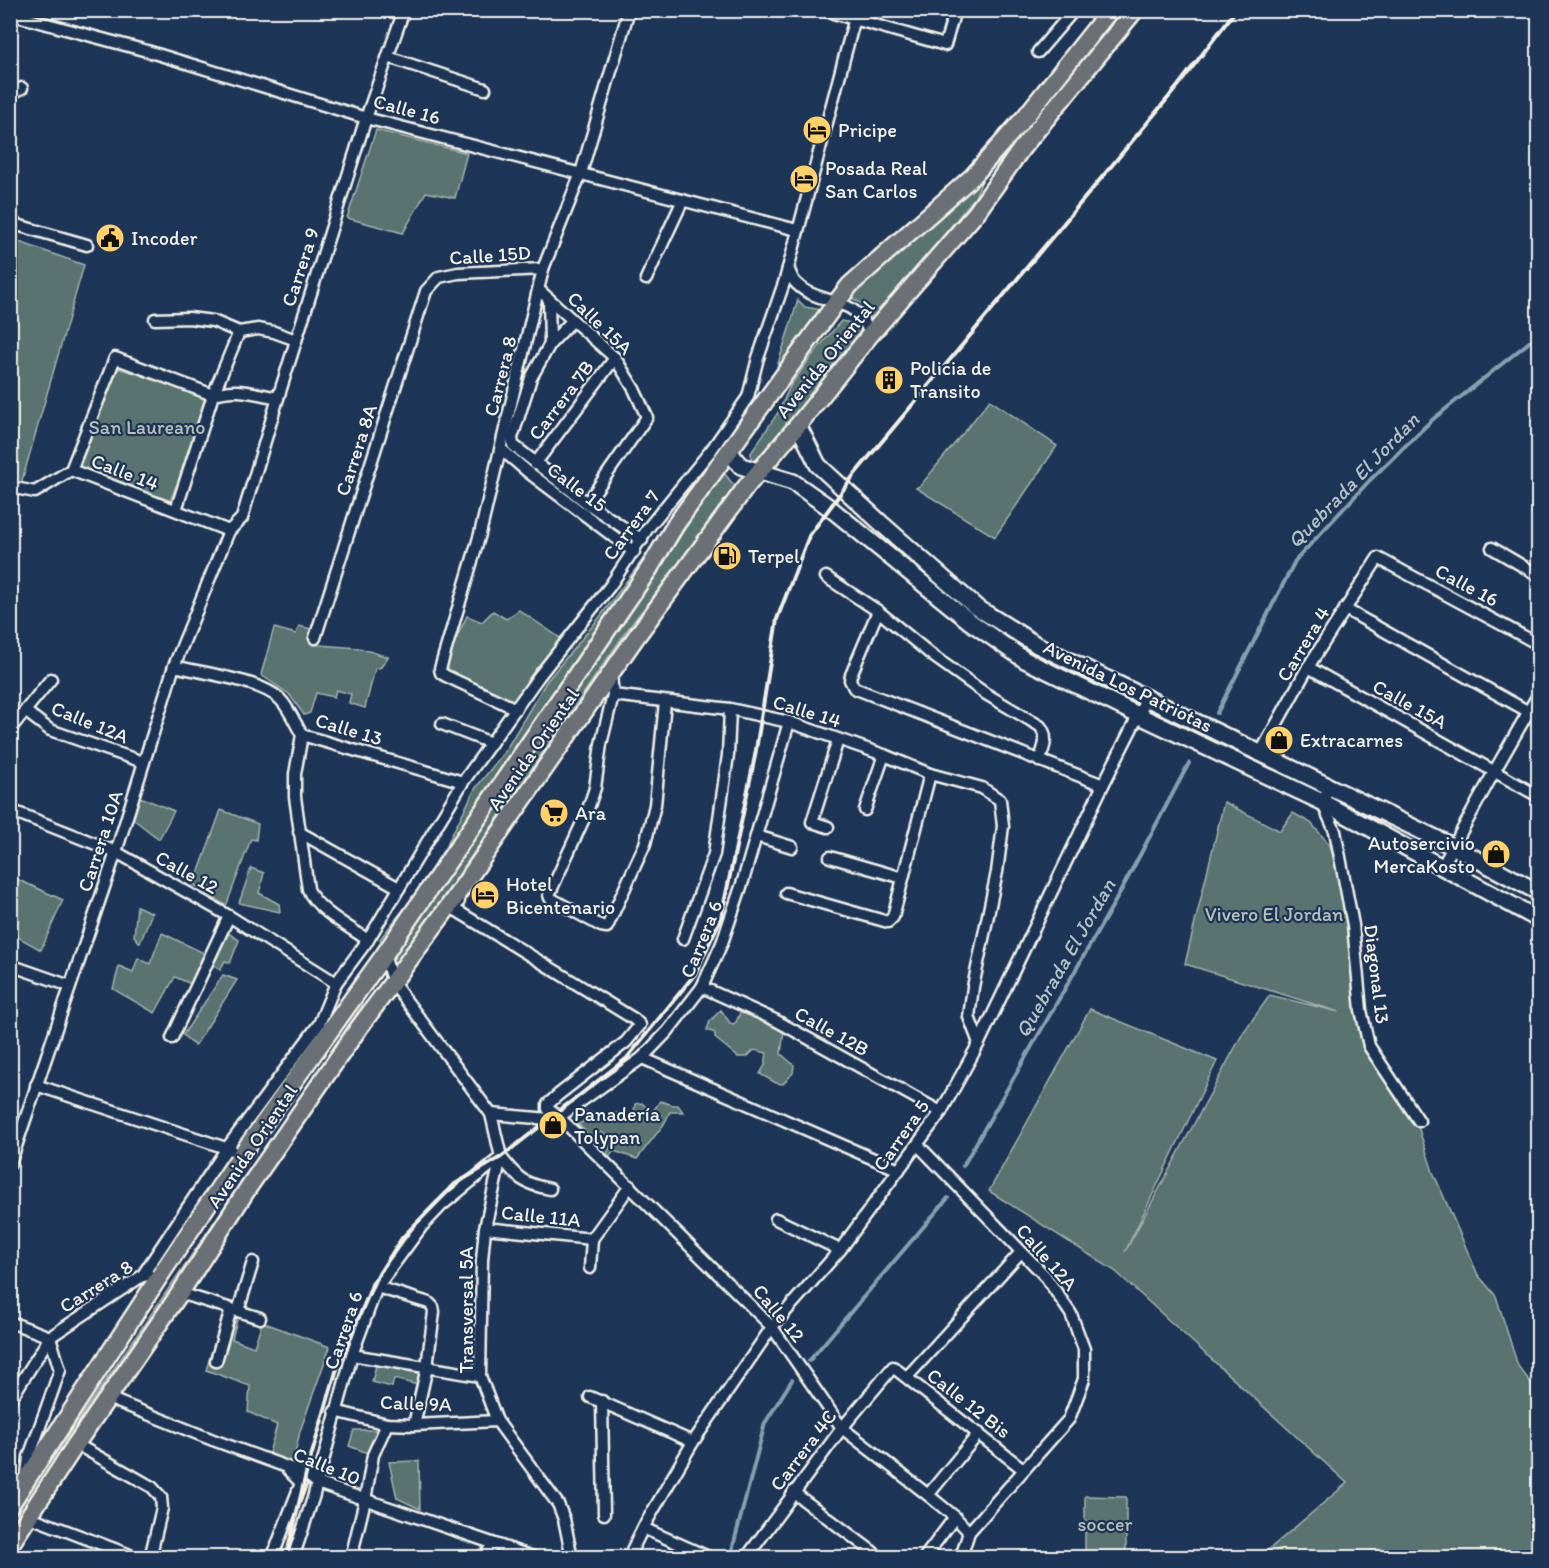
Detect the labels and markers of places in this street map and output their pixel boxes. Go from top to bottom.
hotel icon: Pricipe [801,114,833,146]
place label: Pricipe [838,118,897,142]
place label: Posada Real San Carlos [825,156,928,203]
hotel icon: Posada Real San Carlos [788,163,820,195]
public building icon: Incoder [94,222,126,254]
place label: Incoder [131,226,197,250]
place label: Policia de Transito [910,356,991,403]
building icon: Policia de Transito [873,364,905,396]
fuel station icon: Terpel [711,540,743,572]
place label: Terpel [748,544,800,568]
shop icon: Extracarnes [1263,724,1295,756]
place label: Extracarnes [1300,728,1403,752]
supermarket icon: Ara [538,797,570,829]
place label: Ara [575,801,607,825]
place label: Autosercivio MercaKosto [1368,831,1475,878]
shop icon: Autosercivio MercaKosto [1480,838,1512,870]
place label: Hotel Bicentenario [506,872,615,919]
hotel icon: Hotel Bicentenario [469,879,501,911]
place label: Panadería Tolypan [574,1102,661,1149]
shop icon: Panadería Tolypan [537,1109,569,1141]

